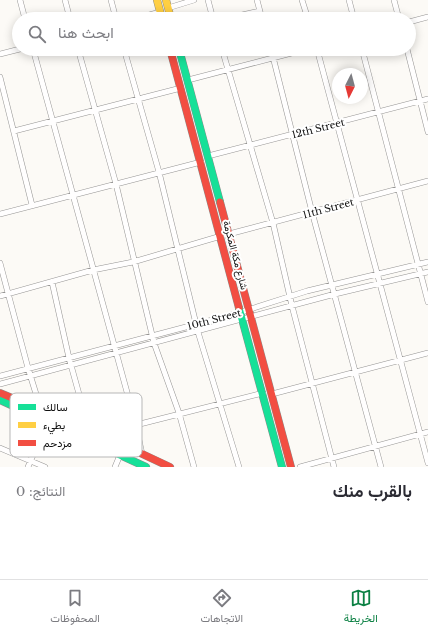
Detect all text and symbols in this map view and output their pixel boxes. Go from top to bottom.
search box [12,12,416,56]
icon: search [26,23,48,45]
text: ابحث هنا [58,23,114,42]
north arrow [332,68,368,104]
street label: 12th Street [290,116,346,141]
street label: 11th Street [301,195,355,222]
street label: شارع مكة المكرمة [220,219,251,291]
street label: 10th Street [186,306,243,333]
legend [10,393,142,457]
text: سالك [43,400,68,414]
text: بطيء [43,418,65,435]
text: مزدحم [43,436,72,451]
text: بالقرب منك [333,481,412,502]
text: النتائج: 0 [16,483,65,500]
tab: المحفوظات [50,587,100,628]
tab: الاتجاهات [200,587,243,628]
tab: الخريطة [344,587,378,628]

